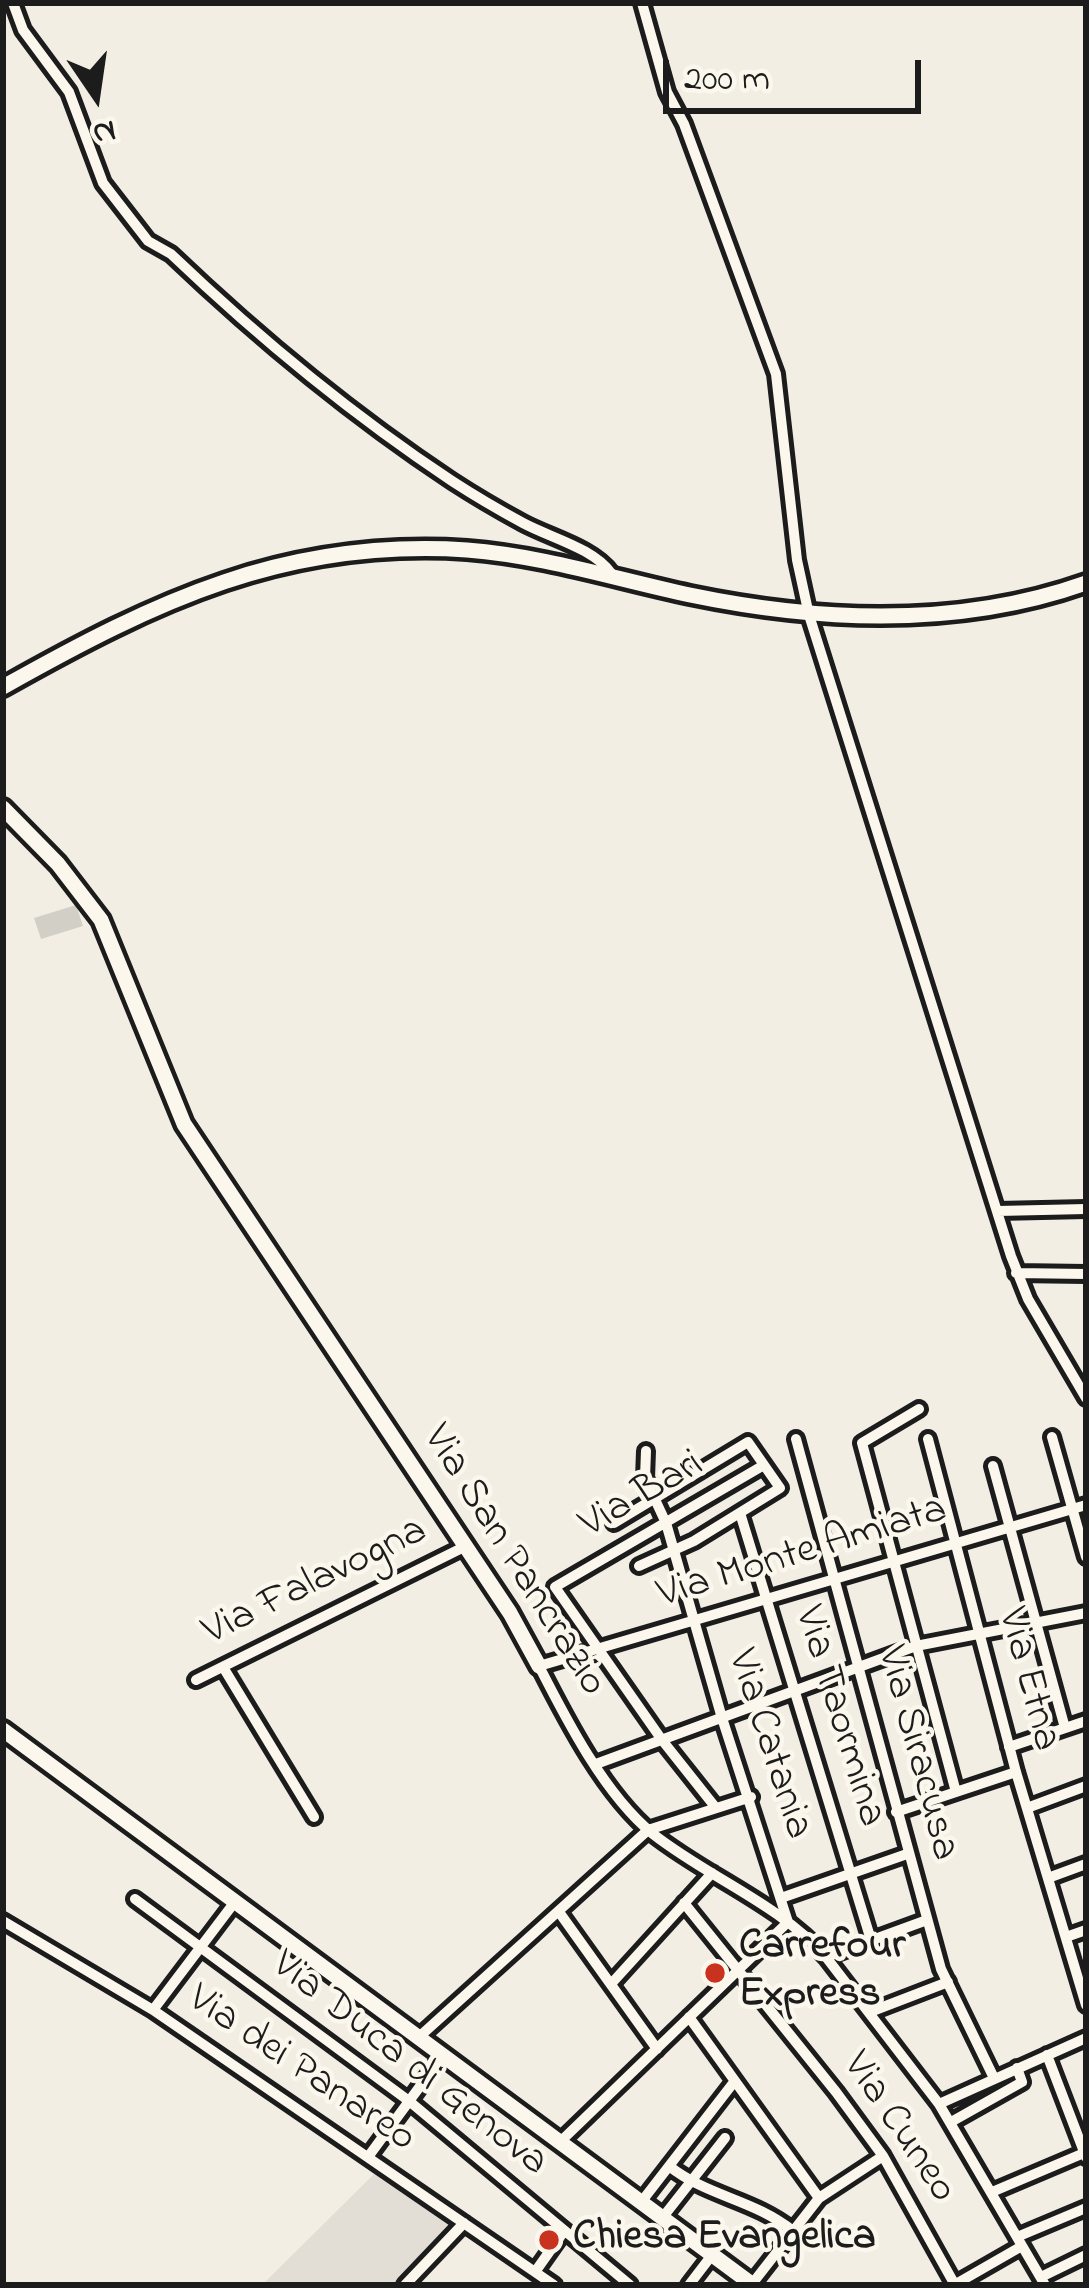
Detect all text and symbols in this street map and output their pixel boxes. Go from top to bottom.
north arrow [36,36,156,156]
scale bar [669,36,927,110]
text: 200 m [684,54,770,107]
text: N [88,105,120,157]
street label: Via San Pancrazio [409,1417,615,1707]
street label: Via Bari [572,1442,714,1552]
street label: Via Monte Amiata [652,1487,954,1623]
street label: Via Falavogna [196,1508,436,1660]
street label: Via Taormina [780,1601,894,1833]
street label: Via Etna [983,1603,1069,1757]
street label: Via Siracusa [862,1642,968,1866]
street label: Via Catania [713,1644,821,1846]
place label: Carrefour Express [739,1924,905,2022]
street label: Via Duca di Genova [260,1942,556,2190]
marker: Carrefour Express [702,1960,728,1986]
street label: Via dei Panareo [176,1976,424,2166]
street label: Via Cuneo [828,2044,966,2214]
place label: Chiesa Evangelica [573,2215,876,2265]
marker: Chiesa Evangelica [536,2227,562,2253]

